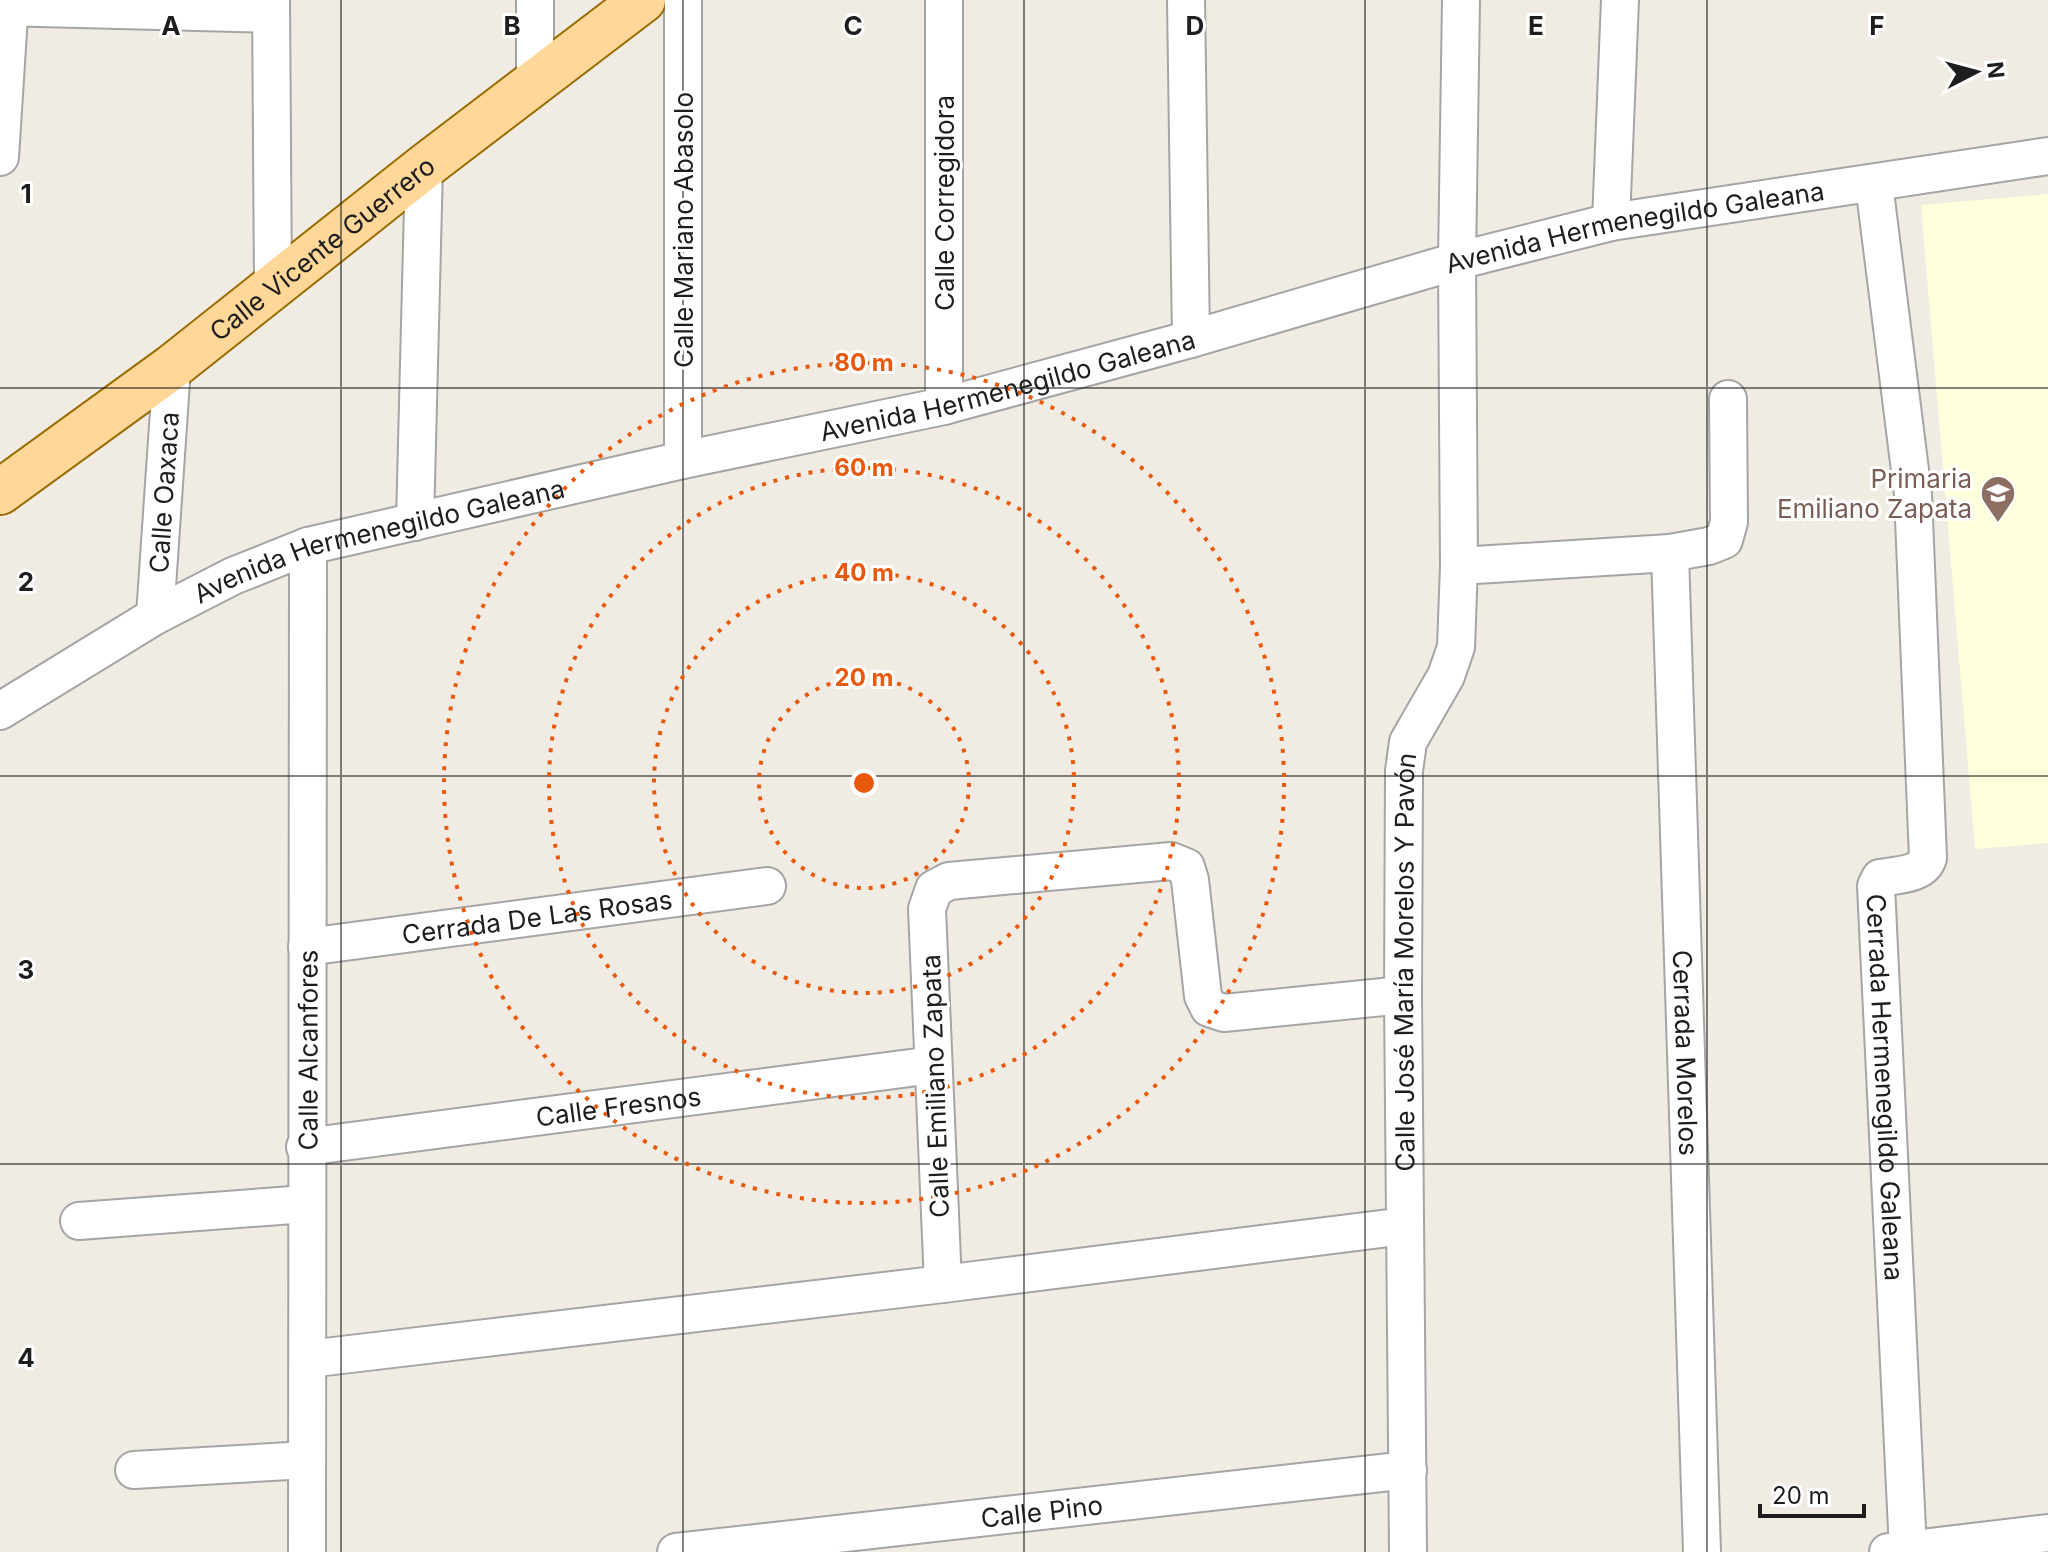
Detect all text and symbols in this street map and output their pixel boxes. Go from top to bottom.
text: A [161,10,181,41]
text: B [503,10,521,41]
text: C [843,10,863,41]
text: D [1186,10,1204,41]
text: E [1528,10,1544,41]
text: F [1869,10,1885,41]
north arrow [1936,32,2016,112]
text: N [1982,60,2010,80]
street label: Calle Mariano Abasolo [668,92,699,368]
street label: Calle Corregidora [929,95,960,311]
street label: Calle Vicente Guerrero [203,149,441,347]
street label: Avenida Hermenegildo Galeana [1442,174,1826,279]
text: 1 [20,178,32,209]
street label: Avenida Hermenegildo Galeana [817,323,1198,447]
text: 80 m [834,348,894,377]
street label: Calle Oaxaca [142,411,184,574]
text: 60 m [834,453,894,482]
place label: Primaria Emiliano Zapata [1777,463,1972,524]
street label: Avenida Hermenegildo Galeana [188,472,568,609]
school or university icon: Primaria Emiliano Zapata [1979,474,2017,524]
text: 40 m [834,558,894,587]
text: 2 [18,566,34,597]
text: 20 m [835,663,893,692]
street label: Calle José María Morelos Y Pavón [1387,750,1422,1172]
centre of rings [850,769,878,797]
street label: Cerrada De Las Rosas [400,883,674,950]
street label: Cerrada Hermenegildo Galeana [1861,893,1911,1282]
street label: Cerrada Morelos [1667,949,1705,1156]
street label: Calle Alcanfores [292,950,323,1150]
text: 3 [18,954,34,985]
street label: Calle Emiliano Zapata [915,954,955,1218]
street label: Calle Fresnos [534,1080,703,1132]
text: 4 [17,1342,35,1373]
scale bar [1760,1468,1864,1518]
text: 20 m [1772,1481,1830,1510]
street label: Calle Pino [979,1489,1104,1533]

